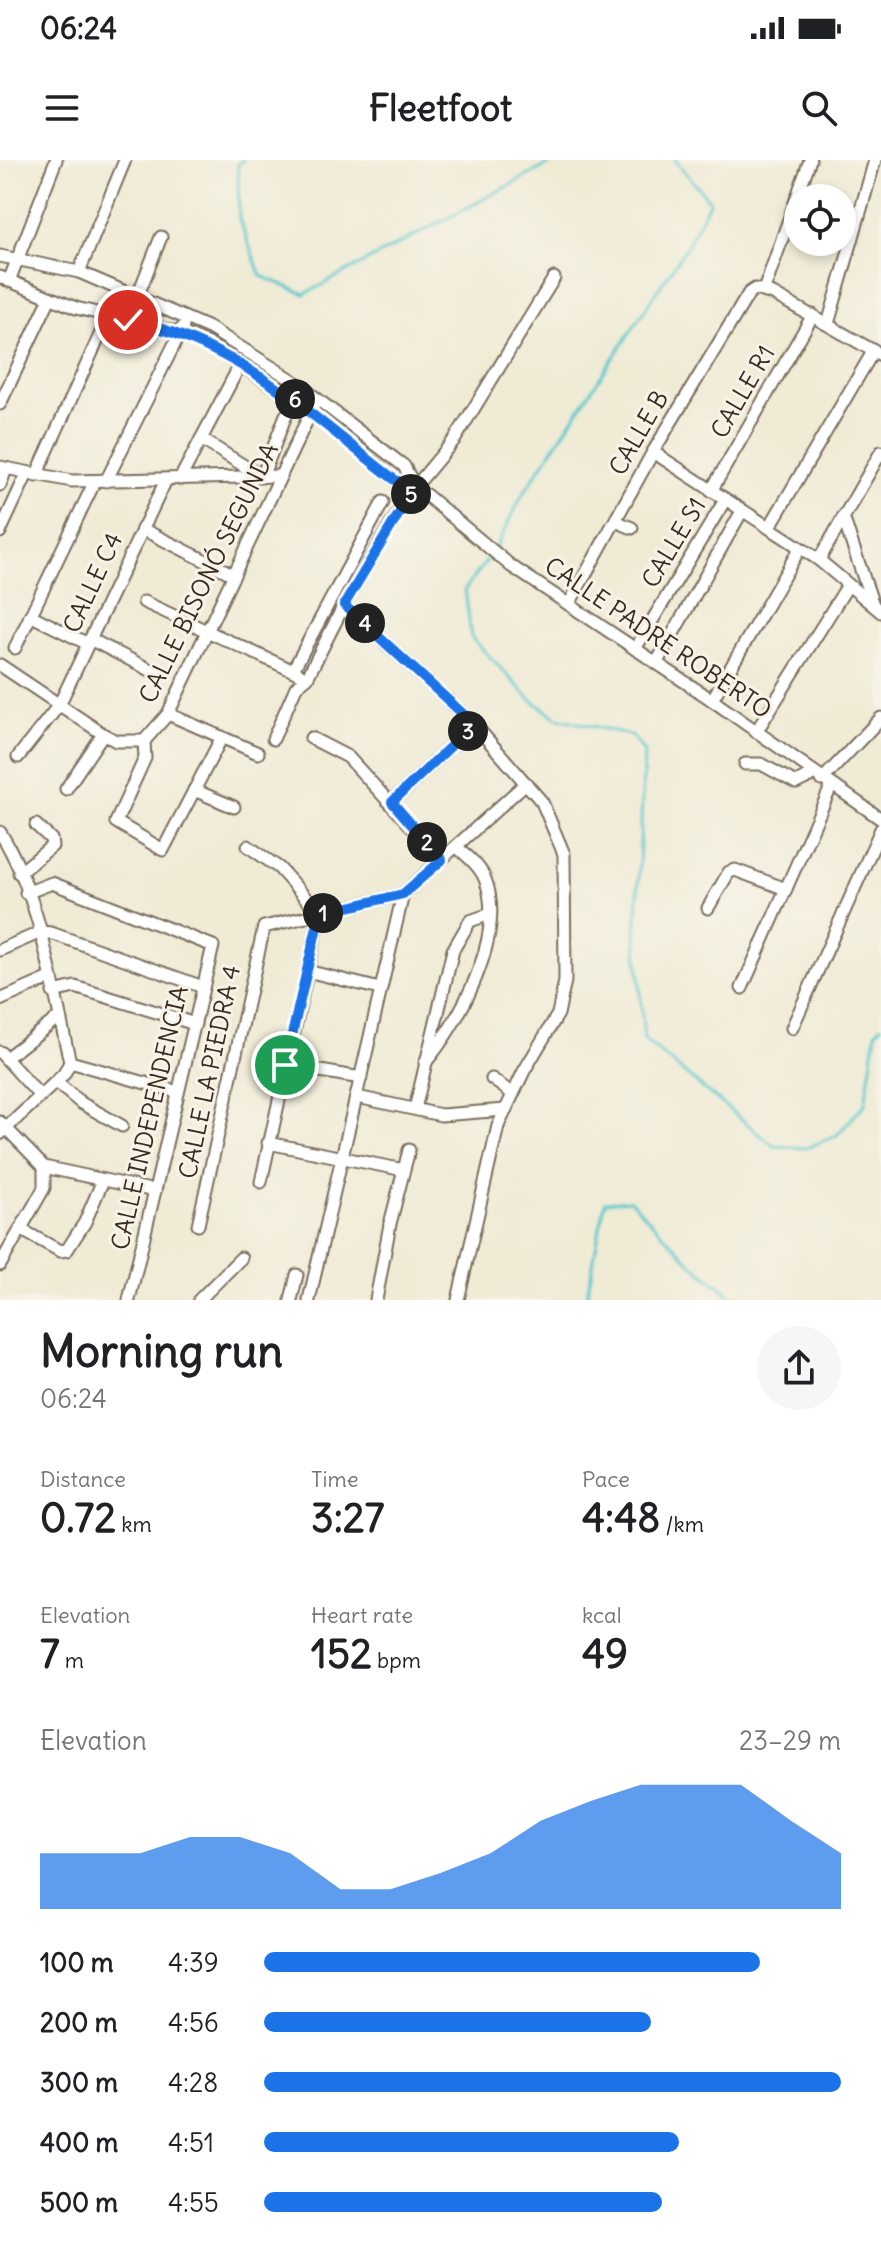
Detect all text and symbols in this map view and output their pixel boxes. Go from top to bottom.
text: 06:24 [40,9,117,47]
icon: menu [40,86,84,130]
text: Fleetfoot [369,86,512,131]
icon: search [797,86,841,130]
map controls [784,184,856,256]
button: locate [784,184,856,256]
pin [94,286,162,354]
icon: check [106,298,150,342]
street label: CALLE R1 [704,340,781,443]
pin: 6 [275,379,315,419]
text: 6 [289,385,301,413]
street label: CALLE B [602,385,674,480]
street label: CALLE BISONÓ SEGUNDA [132,438,284,708]
pin: 5 [391,474,431,514]
text: 5 [405,480,417,508]
street label: CALLE S1 [635,492,712,593]
street label: CALLE C4 [56,528,128,637]
street label: CALLE PADRE ROBERTO [539,550,778,724]
pin: 4 [345,603,385,643]
text: 4 [359,609,371,637]
pin: 3 [448,711,488,751]
text: 3 [462,717,474,745]
pin: 2 [407,822,447,862]
text: 2 [421,828,433,856]
pin: 1 [303,893,343,933]
text: 1 [319,899,327,927]
street label: CALLE LA PIEDRA 4 [172,962,246,1181]
street label: CALLE INDEPENDENCIA [104,983,194,1253]
pin [251,1031,319,1099]
icon: arrive [263,1043,307,1087]
text: Morning run [40,1324,283,1379]
button: share [757,1326,841,1410]
text: 06:24 [40,1382,107,1415]
text: Distance [40,1465,126,1493]
text: Time [311,1465,359,1493]
text: Pace [582,1465,630,1493]
text: 0.72 [40,1493,116,1543]
text: 3:27 [311,1493,384,1543]
text: 4:48 [582,1493,660,1543]
text: km [116,1510,152,1538]
text: /km [660,1510,704,1538]
text: Elevation [40,1601,130,1629]
text: Heart rate [311,1601,413,1629]
text: kcal [582,1601,622,1629]
text: 7 [40,1629,60,1679]
text: 152 [311,1629,372,1679]
text: 49 [582,1629,628,1679]
text: m [60,1646,84,1674]
text: bpm [372,1646,421,1674]
text: Elevation [40,1724,147,1757]
text: 23–29 m [739,1724,841,1757]
text: 100 m [40,1946,114,1979]
text: 4:39 [168,1946,219,1979]
text: 200 m [40,2006,117,2039]
text: 4:56 [168,2006,219,2039]
text: 300 m [40,2066,118,2099]
text: 4:28 [168,2066,218,2099]
text: 400 m [40,2126,118,2159]
text: 4:51 [168,2126,214,2159]
text: 500 m [40,2186,118,2219]
text: 4:55 [168,2186,219,2219]

